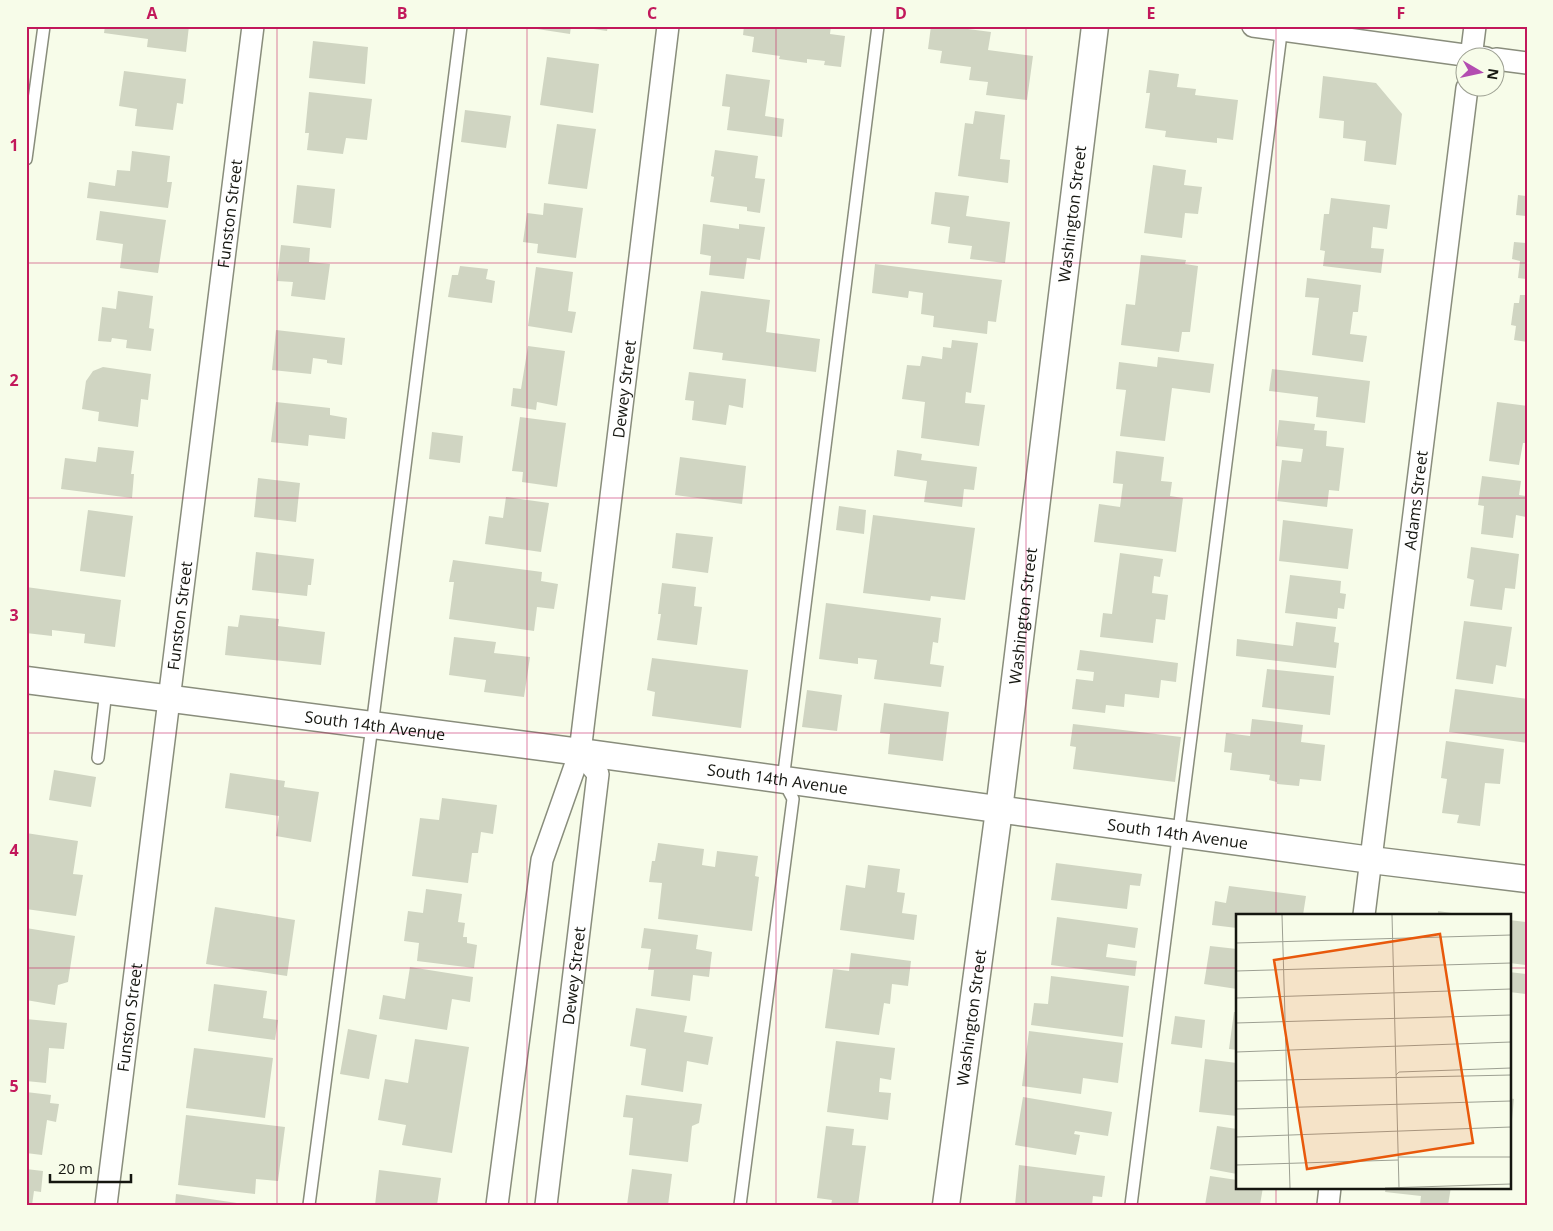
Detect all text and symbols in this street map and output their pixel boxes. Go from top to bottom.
text: A [146,2,158,24]
text: B [397,2,407,24]
text: C [647,2,657,24]
text: D [895,2,907,24]
text: E [1147,2,1156,24]
text: F [1397,2,1405,24]
north arrow [1456,48,1506,98]
text: N [1483,67,1504,81]
text: 1 [9,134,19,156]
street label: Washington Street [1053,144,1091,284]
street label: Funston Street [212,158,247,269]
street label: Dewey Street [607,338,641,439]
text: 2 [9,369,19,391]
street label: Adams Street [1399,449,1433,551]
street label: Washington Street [1003,546,1042,686]
street label: Funston Street [162,560,197,671]
text: 3 [9,604,19,626]
street label: South 14th Avenue [303,705,447,745]
street label: South 14th Avenue [706,758,849,799]
street label: South 14th Avenue [1106,813,1249,854]
text: 4 [9,839,19,861]
inset map [1236,914,1510,1188]
street label: Dewey Street [557,925,591,1026]
street label: Washington Street [951,948,991,1087]
street label: Funston Street [112,961,147,1073]
text: 5 [9,1075,19,1097]
scale bar [50,1151,131,1183]
text: 20 m [58,1158,93,1178]

